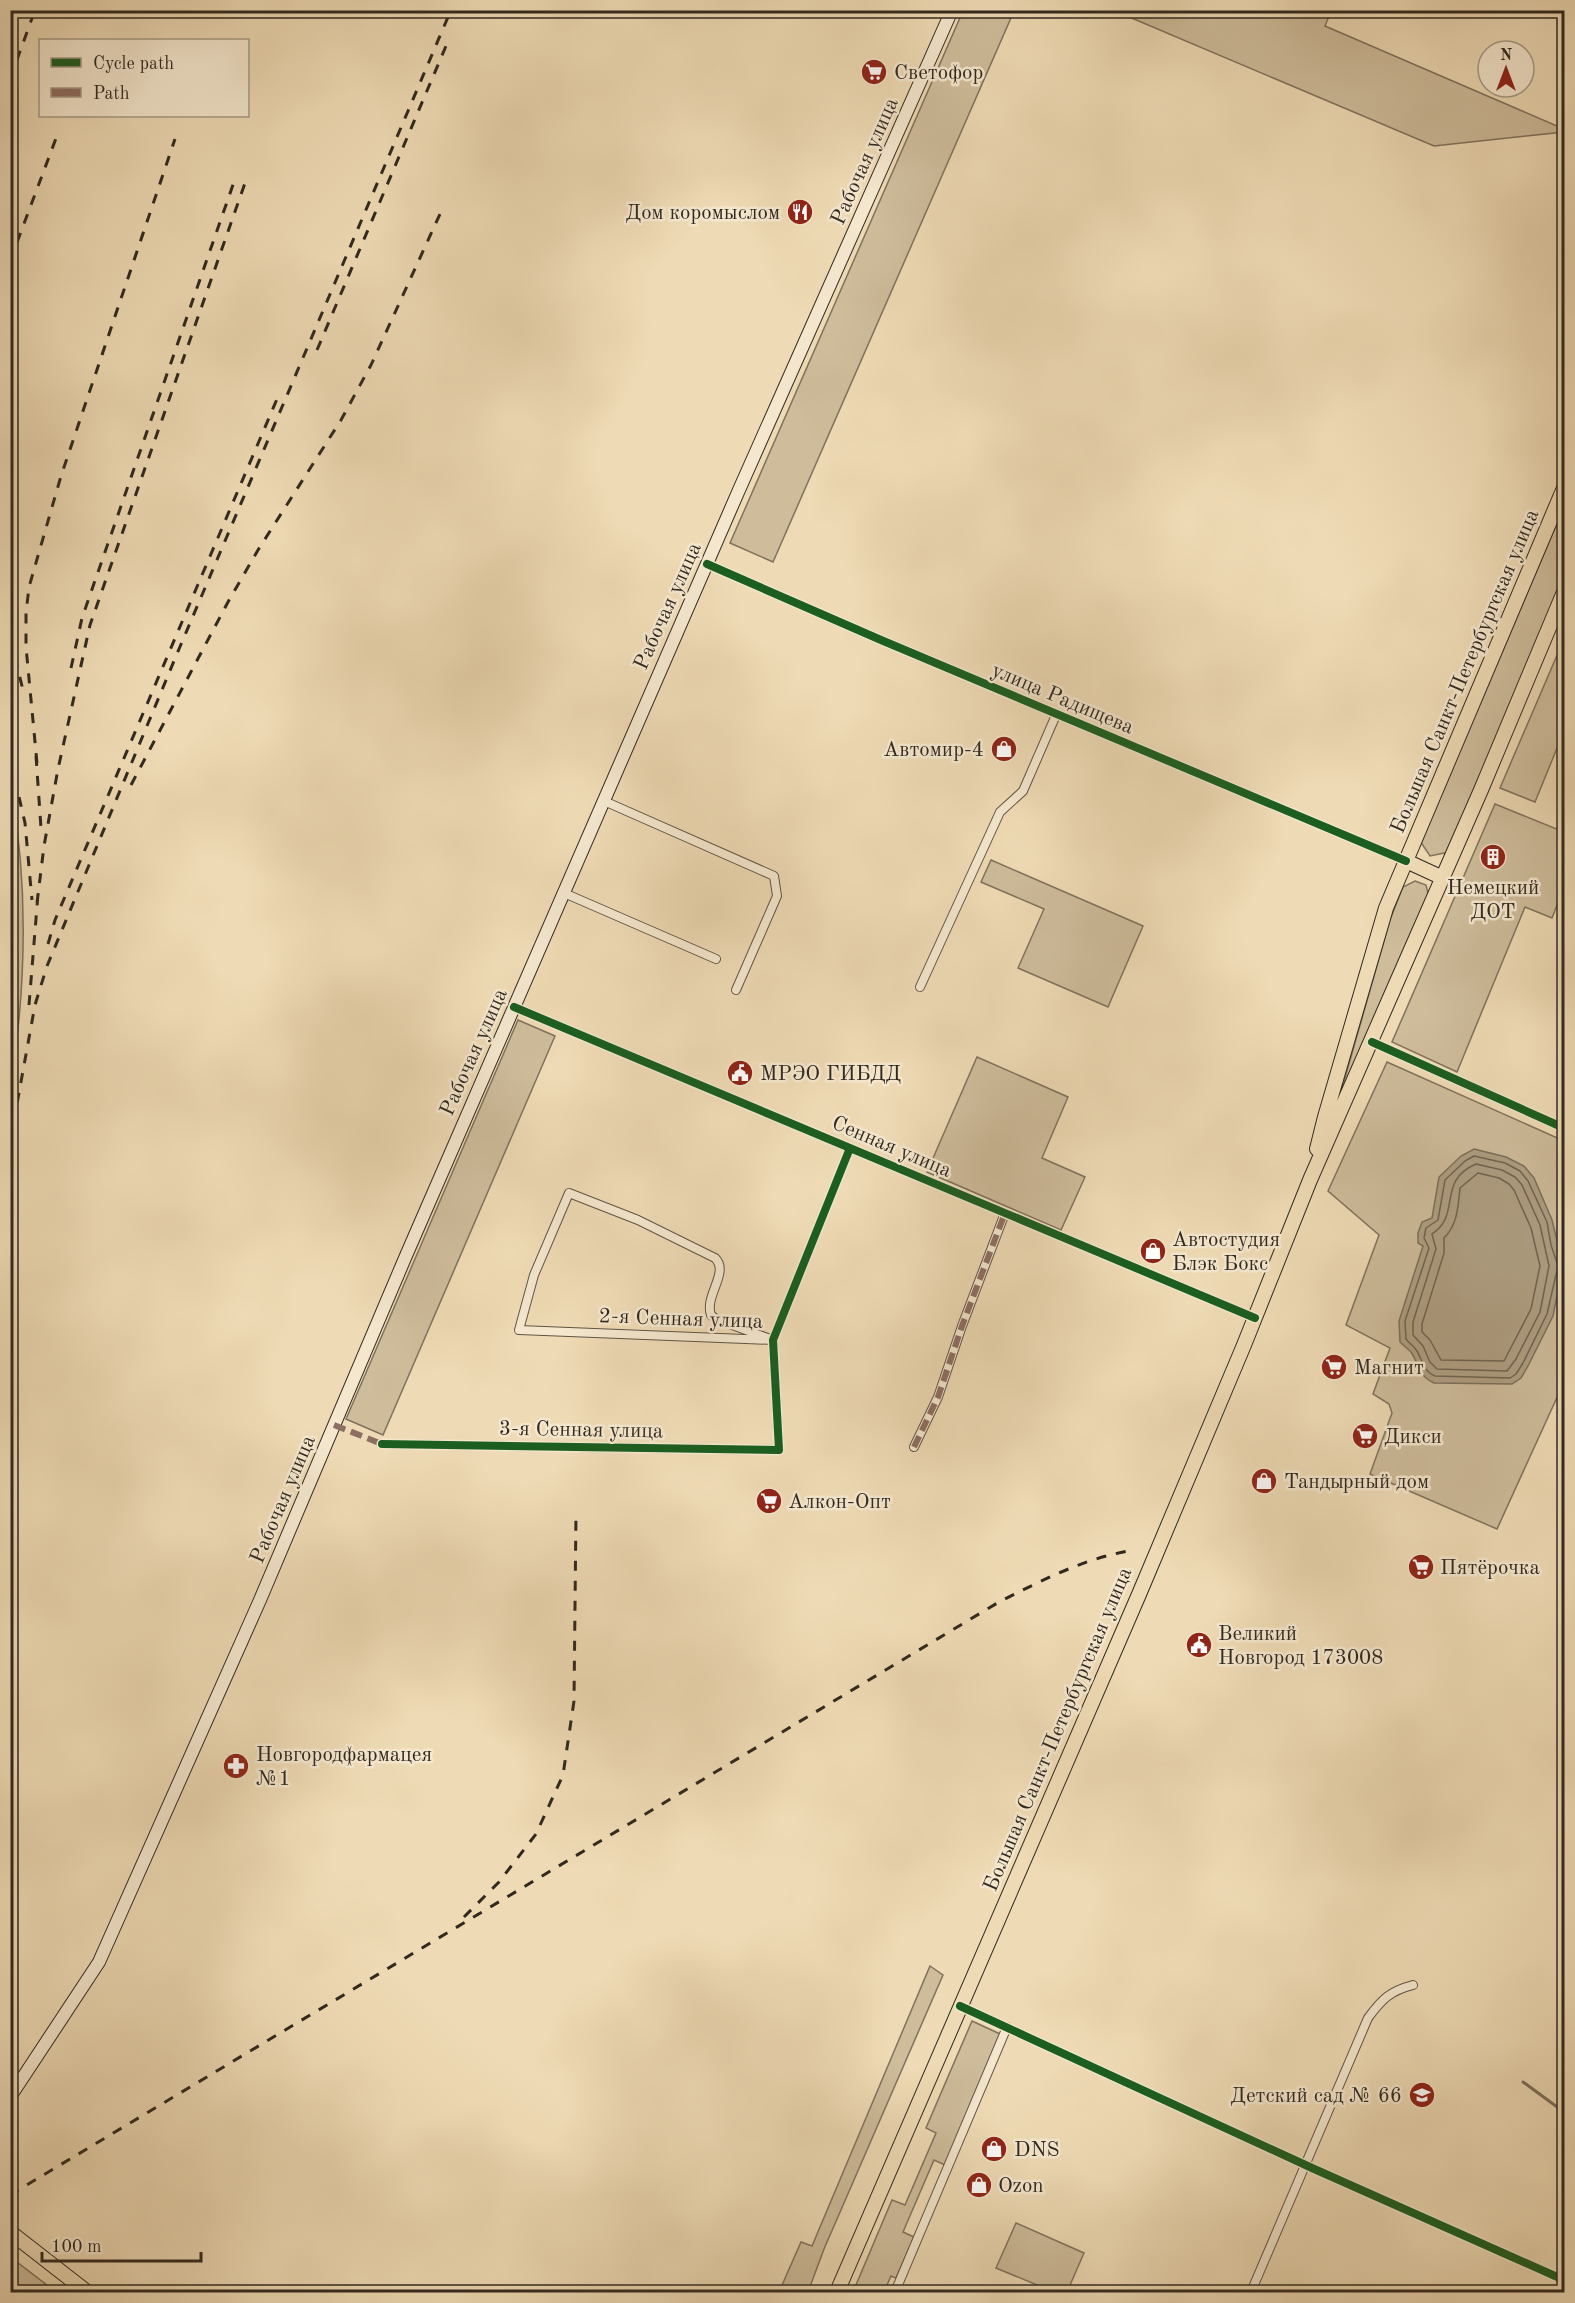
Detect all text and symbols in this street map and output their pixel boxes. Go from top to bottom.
legend [39,39,249,117]
north arrow [1476,39,1536,99]
text: N [1500,48,1513,64]
text: Cycle path [93,55,174,73]
supermarket icon: Светофор [859,57,889,87]
place label: Светофор [894,63,983,84]
text: Path [93,85,130,103]
street label: Рабочая улица [828,95,903,228]
restaurant icon: Дом коромыслом [785,197,815,227]
place label: Дом коромыслом [626,203,780,224]
street label: Большая Санкт-Петербургская улица [1387,507,1543,837]
street label: Рабочая улица [631,540,706,673]
street label: улица Радищева [988,660,1136,739]
shop icon: Автомир-4 [989,734,1019,764]
place label: Автомир-4 [883,740,984,761]
building icon: Немецкий ДОТ [1478,842,1508,872]
place label: Немецкий ДОТ [1447,878,1539,923]
street label: Рабочая улица [437,986,512,1119]
public building icon: МРЭО ГИБДД [725,1058,755,1088]
place label: МРЭО ГИБДД [760,1064,901,1085]
street label: Сенная улица [829,1113,954,1182]
place label: Автостудия Блэк Бокс [1172,1230,1280,1275]
shop icon: Автостудия Блэк Бокс [1138,1236,1168,1266]
street label: 2-я Сенная улица [598,1306,763,1333]
supermarket icon: Магнит [1319,1352,1349,1382]
place label: Магнит [1354,1358,1424,1379]
street label: 3-я Сенная улица [499,1419,663,1442]
supermarket icon: Дикси [1350,1421,1380,1451]
place label: Дикси [1384,1427,1442,1448]
street label: Рабочая улица [247,1432,320,1567]
shop icon: Тандырный дом [1249,1466,1279,1496]
place label: Тандырный дом [1284,1472,1429,1493]
supermarket icon: Алкон-Опт [754,1486,784,1516]
place label: Алкон-Опт [788,1492,891,1513]
supermarket icon: Пятёрочка [1406,1552,1436,1582]
place label: Пятёрочка [1440,1558,1540,1579]
street label: Большая Санкт-Петербургская улица [980,1565,1136,1895]
place label: Великий Новгород 173008 [1218,1624,1383,1669]
public building icon: Великий Новгород 173008 [1184,1630,1214,1660]
place label: Новгородфармацея №1 [256,1745,432,1790]
pharmacy icon: Новгородфармацея №1 [221,1751,251,1781]
school or university icon: Детский сад № 66 [1407,2080,1437,2110]
place label: Детский сад № 66 [1230,2086,1402,2107]
shop icon: DNS [979,2134,1009,2164]
place label: DNS [1014,2140,1060,2161]
shop icon: Ozon [964,2170,994,2200]
place label: Ozon [998,2176,1044,2197]
scale bar [42,2225,201,2263]
text: 100 m [51,2238,102,2256]

